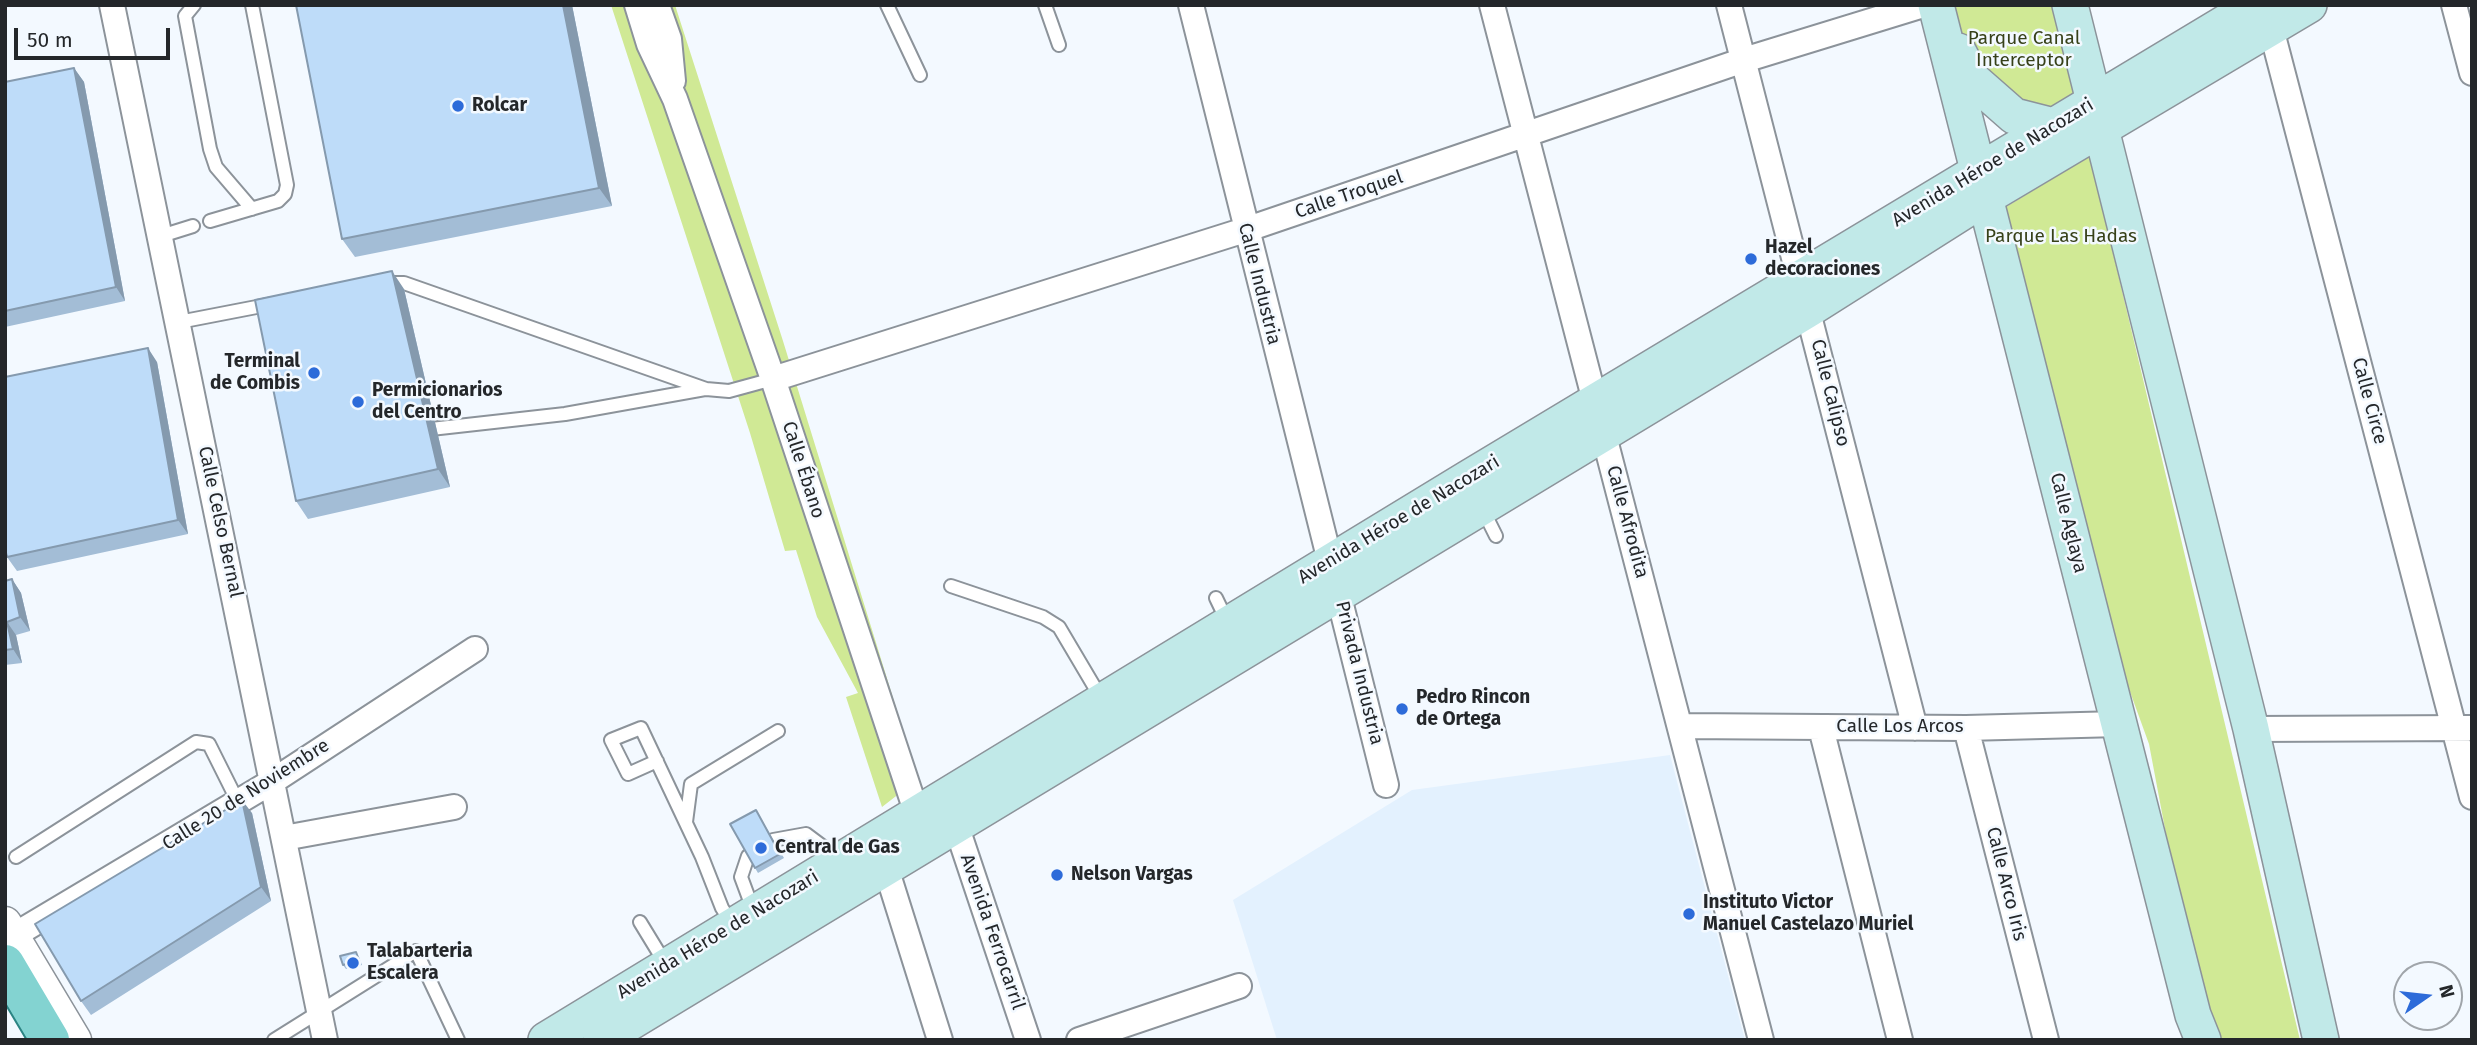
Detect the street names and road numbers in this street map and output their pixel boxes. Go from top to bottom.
street label: Avenida Héroe de Nacozari [1888,94,2098,232]
street label: Calle Troquel [1292,166,1406,224]
street label: Calle Industria [1233,221,1285,347]
street label: Calle Calipso [1806,337,1854,449]
street label: Calle Circe [2346,355,2392,447]
street label: Calle Ébano [777,419,829,521]
street label: Calle Celso Bernal [193,444,247,600]
street label: Avenida Héroe de Nacozari [1294,451,1504,589]
street label: Calle Afrodita [1601,463,1653,581]
street label: Calle Aglaya [2045,470,2091,576]
street label: Privada Industria [1330,599,1388,747]
street label: Calle Los Arcos [1836,716,1964,738]
street label: Calle 20 de Noviembre [158,734,334,856]
street label: Calle Arco Iris [1981,825,2031,943]
street label: Avenida Ferrocarril [955,851,1029,1013]
street label: Avenida Héroe de Nacozari [613,866,823,1004]

